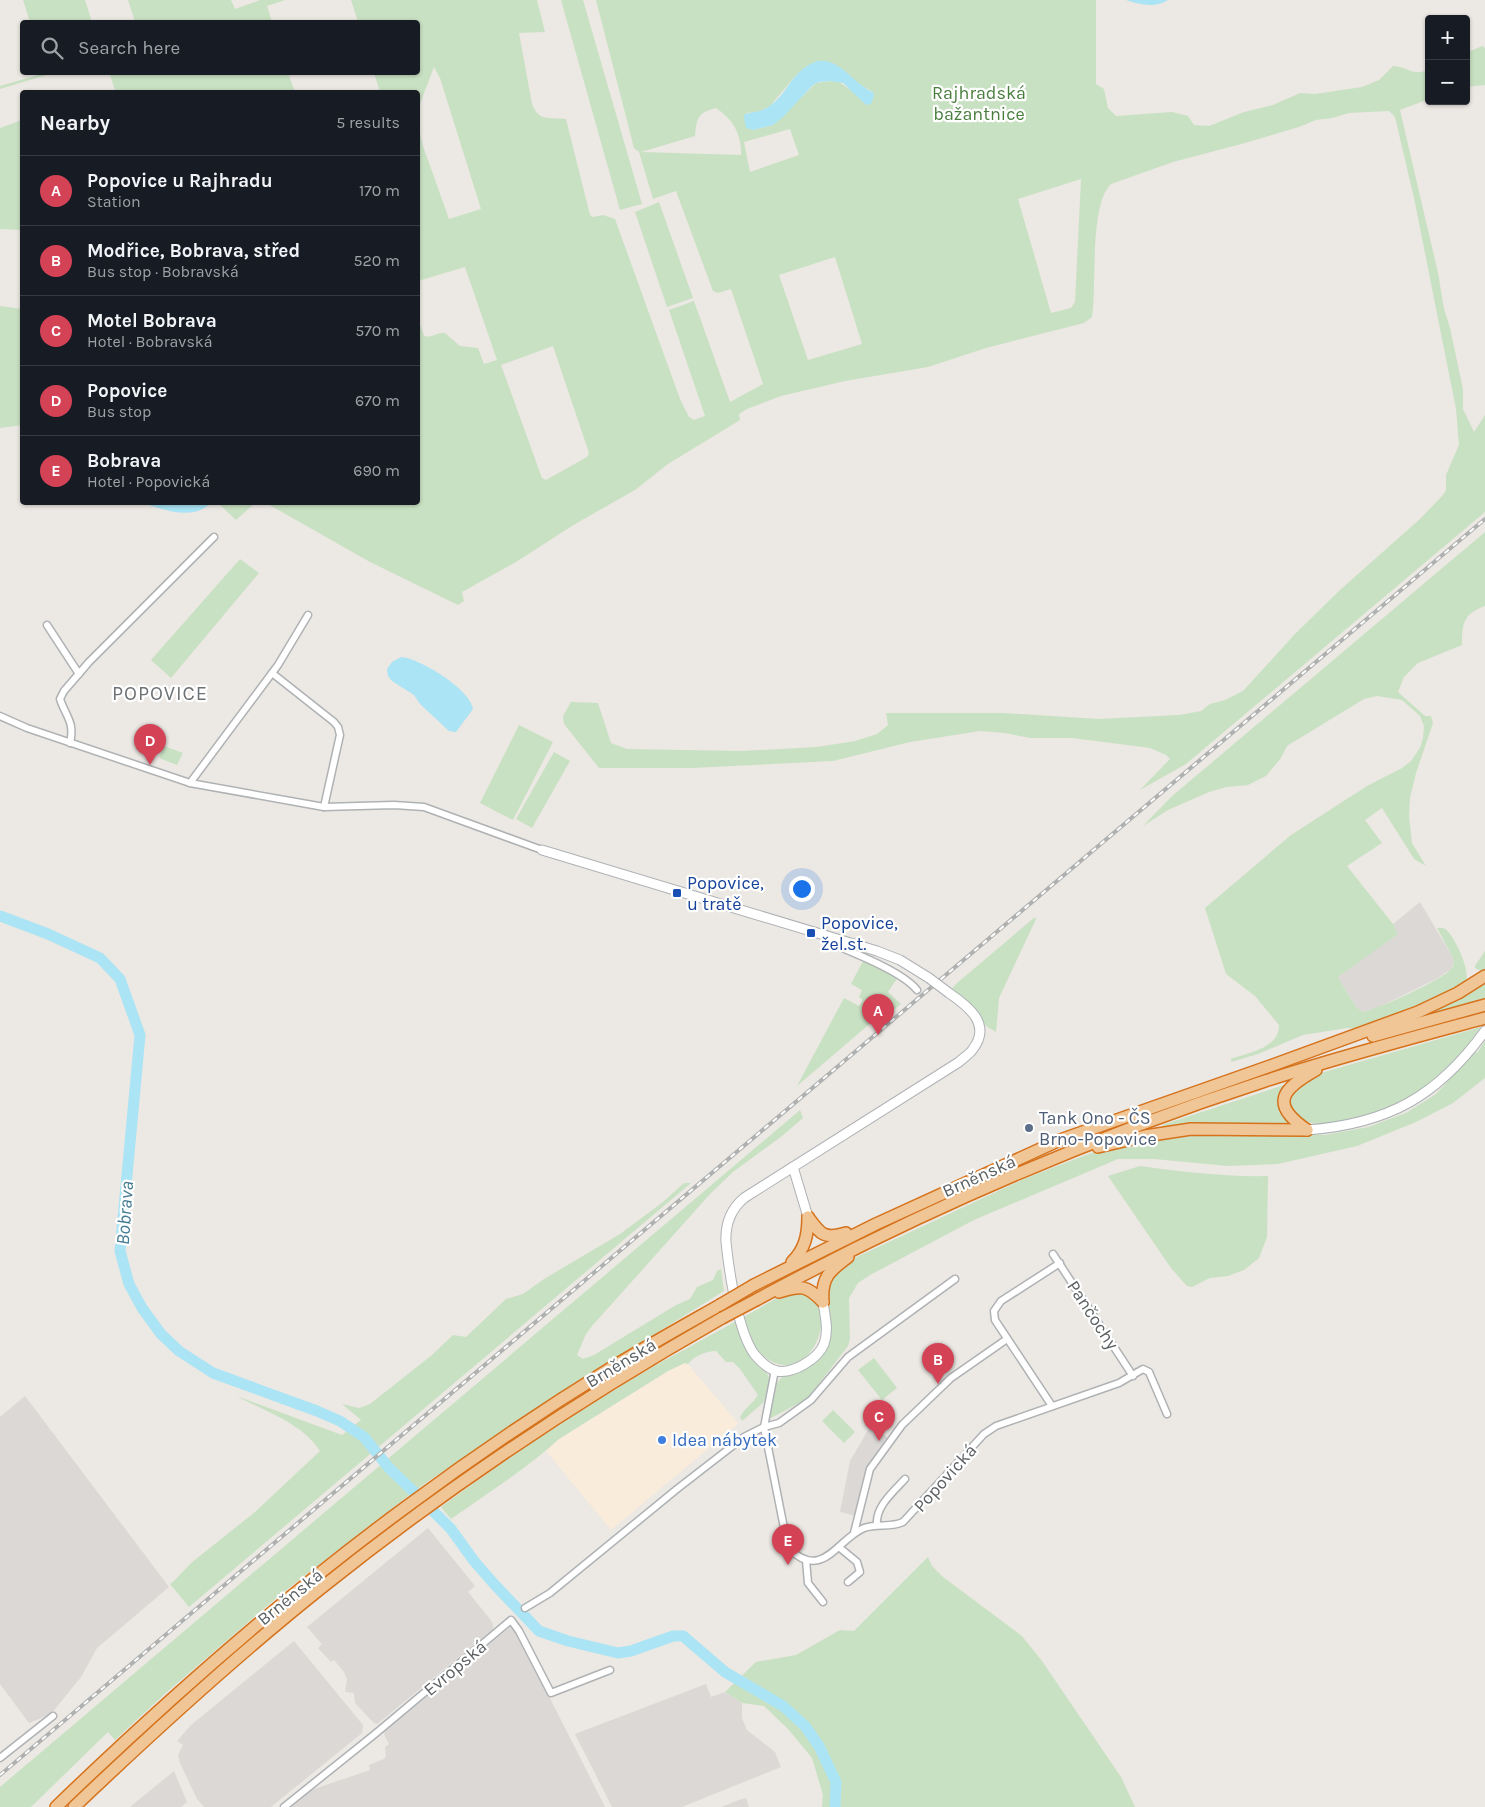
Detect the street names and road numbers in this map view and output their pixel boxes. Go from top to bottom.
street label: Brněnská [939,1150,1019,1202]
street label: Pančochy [1062,1276,1124,1354]
street label: Brněnská [582,1333,660,1393]
street label: Popovická [909,1439,981,1517]
street label: Brněnská [253,1564,327,1630]
street label: Evropská [419,1635,491,1701]

